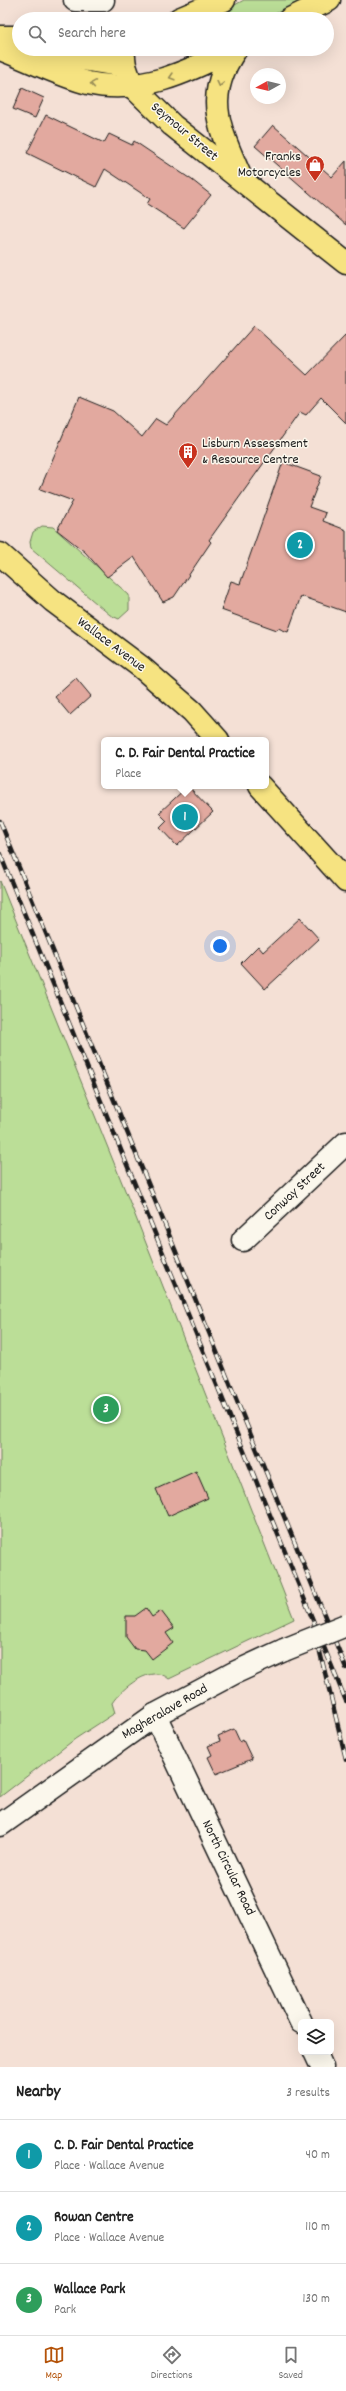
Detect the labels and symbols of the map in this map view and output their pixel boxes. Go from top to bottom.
north arrow [250,68,286,104]
one-way arrow [169,72,176,81]
one-way arrow [90,80,96,88]
one-way arrow [216,81,224,87]
street label: Seymour Street [146,98,222,166]
place label: Franks Motorcycles [238,147,301,183]
shop icon: Franks Motorcycles [304,154,326,182]
place label: Lisburn Assessment & Resource Centre [202,434,308,470]
building icon: Lisburn Assessment & Resource Centre [177,441,199,469]
pin: 2 [287,530,313,560]
street label: Wallace Avenue [73,613,149,677]
pin: 1 [172,802,198,832]
your location [210,936,230,956]
street label: Conway Street [260,1158,330,1226]
pin: 3 [93,1394,119,1424]
street label: Magheralave Road [118,1679,212,1745]
street label: North Circular Road [196,1817,260,1919]

